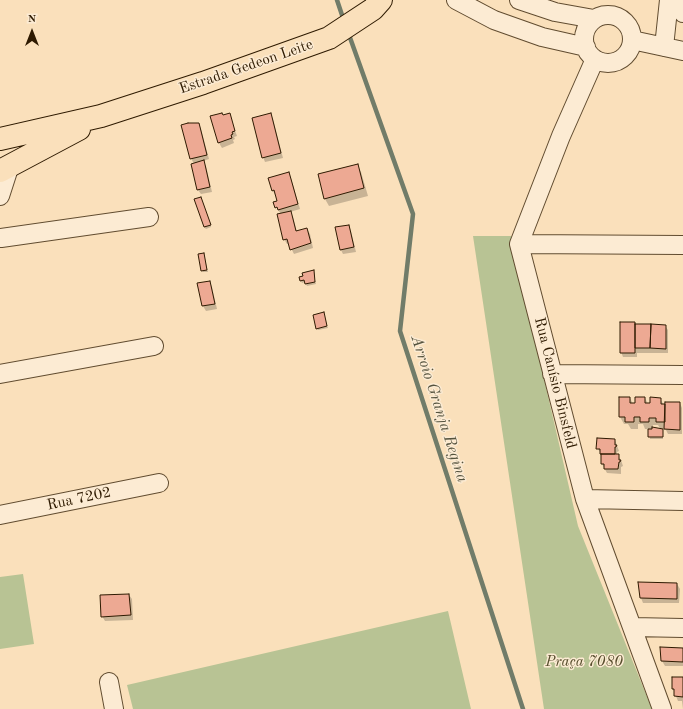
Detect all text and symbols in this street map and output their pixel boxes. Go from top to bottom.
north arrow [12,12,52,52]
text: N [28,14,36,25]
street label: Estrada Gedeon Leite [177,36,315,98]
street label: Rua Canísio Binsfeld [530,315,580,451]
water label: Arroio Granja Regina [406,333,472,485]
street label: Rua 7202 [45,483,113,515]
park label: Praça 7080 [545,653,623,671]

